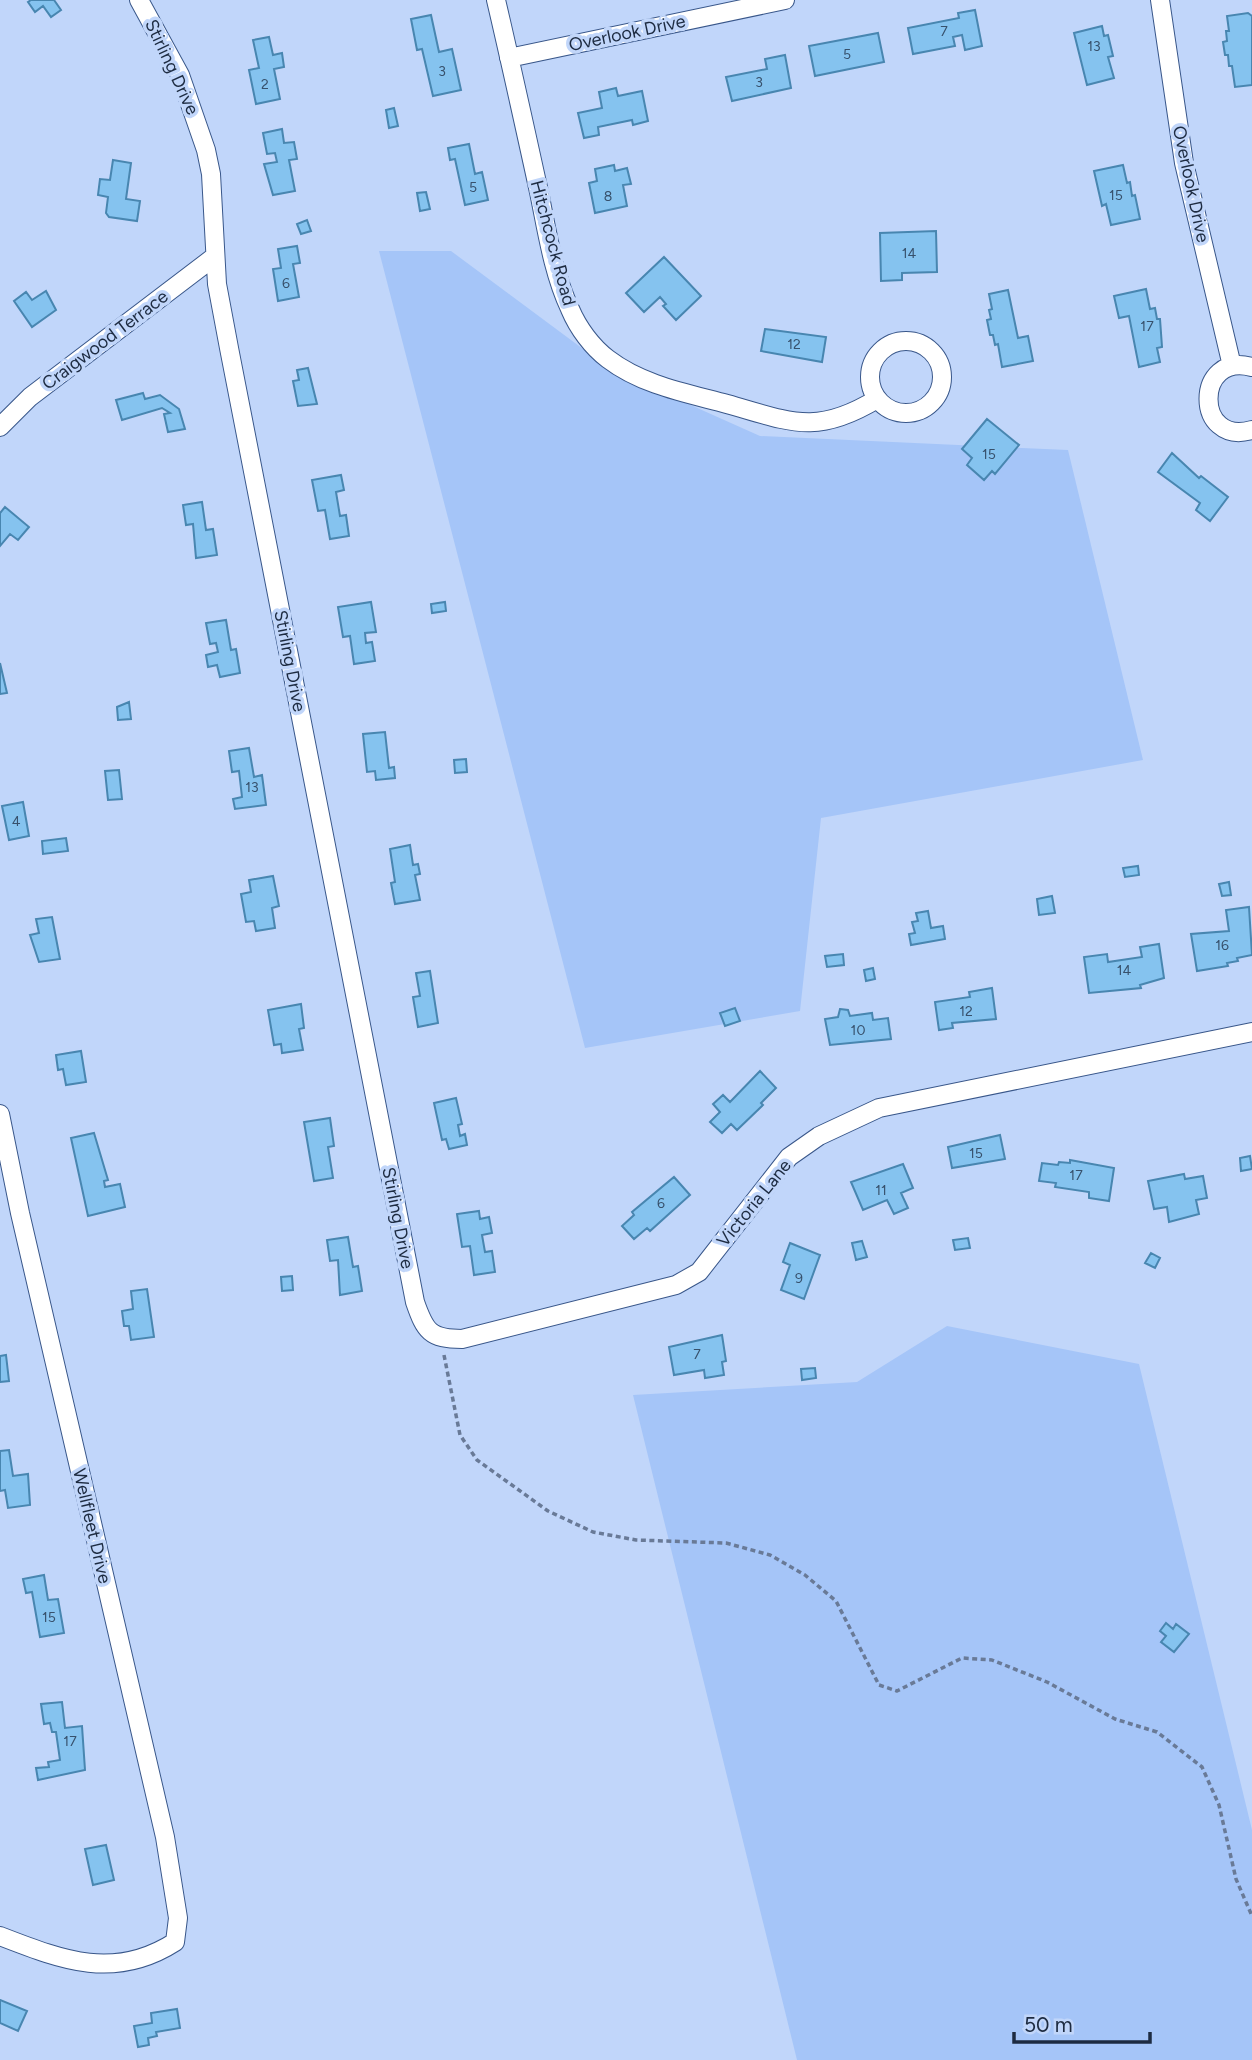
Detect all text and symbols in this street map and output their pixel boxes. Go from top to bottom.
street label: Overlook Drive [567,10,687,56]
street label: Stirling Drive [140,16,204,118]
house number: 7 [940,23,948,40]
house number: 13 [1087,38,1101,55]
house number: 5 [843,46,851,63]
house number: 3 [438,63,446,80]
house number: 3 [755,74,763,91]
house number: 2 [261,76,269,93]
street label: Overlook Drive [1168,124,1214,244]
street label: Hitchcock Road [526,178,580,308]
house number: 5 [469,179,477,196]
house number: 15 [1109,187,1123,204]
house number: 8 [604,188,612,205]
house number: 14 [902,245,917,262]
house number: 6 [282,275,290,292]
street label: Craigwood Terrace [38,285,173,395]
house number: 17 [1140,318,1154,335]
house number: 12 [787,336,801,353]
house number: 15 [982,446,996,463]
street label: Stirling Drive [269,608,311,714]
house number: 13 [245,779,259,796]
house number: 4 [12,813,21,830]
house number: 16 [1215,937,1229,954]
house number: 14 [1117,962,1132,979]
house number: 12 [959,1003,973,1020]
house number: 10 [851,1022,865,1039]
house number: 15 [969,1145,983,1162]
street label: Victoria Lane [712,1155,796,1251]
street label: Stirling Drive [377,1165,419,1271]
house number: 17 [1069,1167,1083,1184]
house number: 11 [875,1182,887,1199]
house number: 6 [657,1195,665,1212]
house number: 9 [795,1270,803,1287]
house number: 7 [693,1346,701,1363]
street label: Wellfleet Drive [68,1466,116,1586]
house number: 15 [42,1609,56,1626]
house number: 17 [63,1733,77,1750]
scale bar [1014,2000,1150,2044]
text: 50 m [1024,2012,1073,2037]

